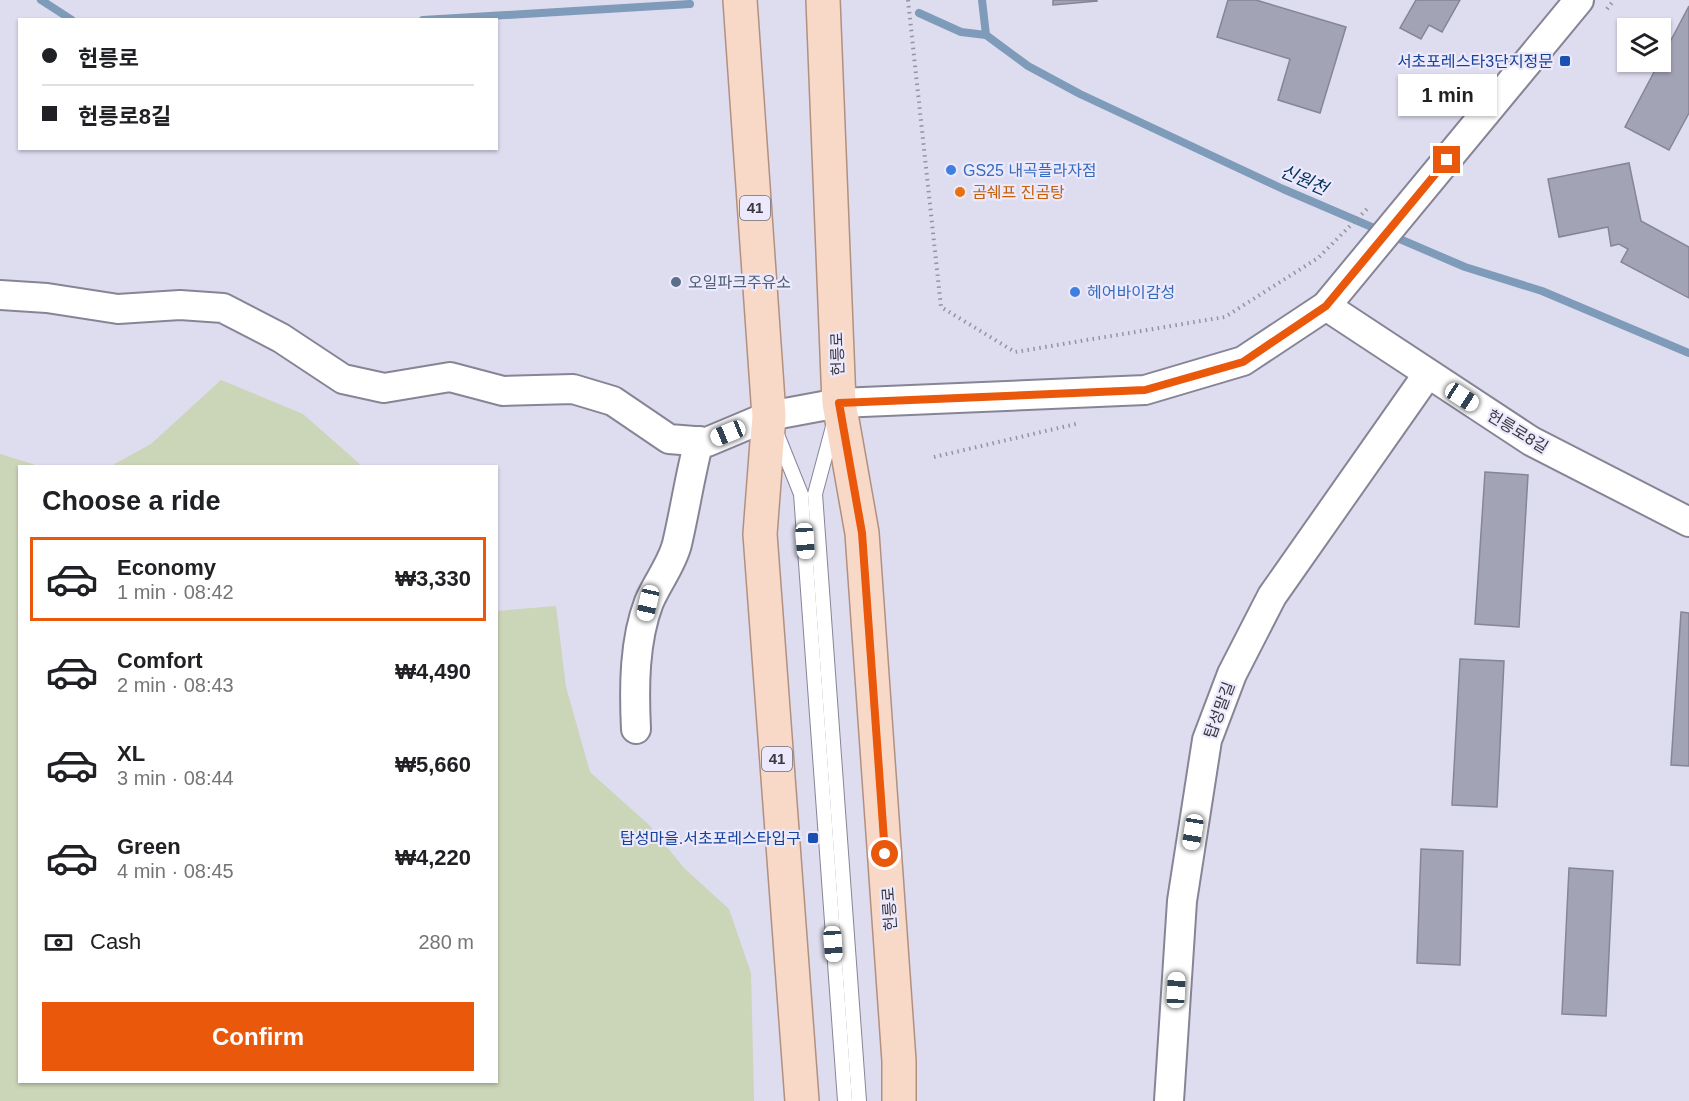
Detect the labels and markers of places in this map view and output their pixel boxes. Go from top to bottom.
place label: 서초포레스타3단지정문 [1397,53,1553,70]
marker: 서초포레스타3단지정문 [1558,54,1572,68]
place label: GS25 내곡플라자점 [963,162,1097,179]
marker: GS25 내곡플라자점 [944,163,958,177]
place label: 곰쉐프 진곰탕 [972,184,1065,201]
marker: 곰쉐프 진곰탕 [953,185,967,199]
place label: 오일파크주유소 [688,274,791,291]
marker: 오일파크주유소 [669,275,683,289]
place label: 헤어바이감성 [1087,284,1175,301]
marker: 헤어바이감성 [1068,285,1082,299]
place label: 탑성마을.서초포레스타입구 [620,830,801,847]
marker: 탑성마을.서초포레스타입구 [806,831,820,845]

